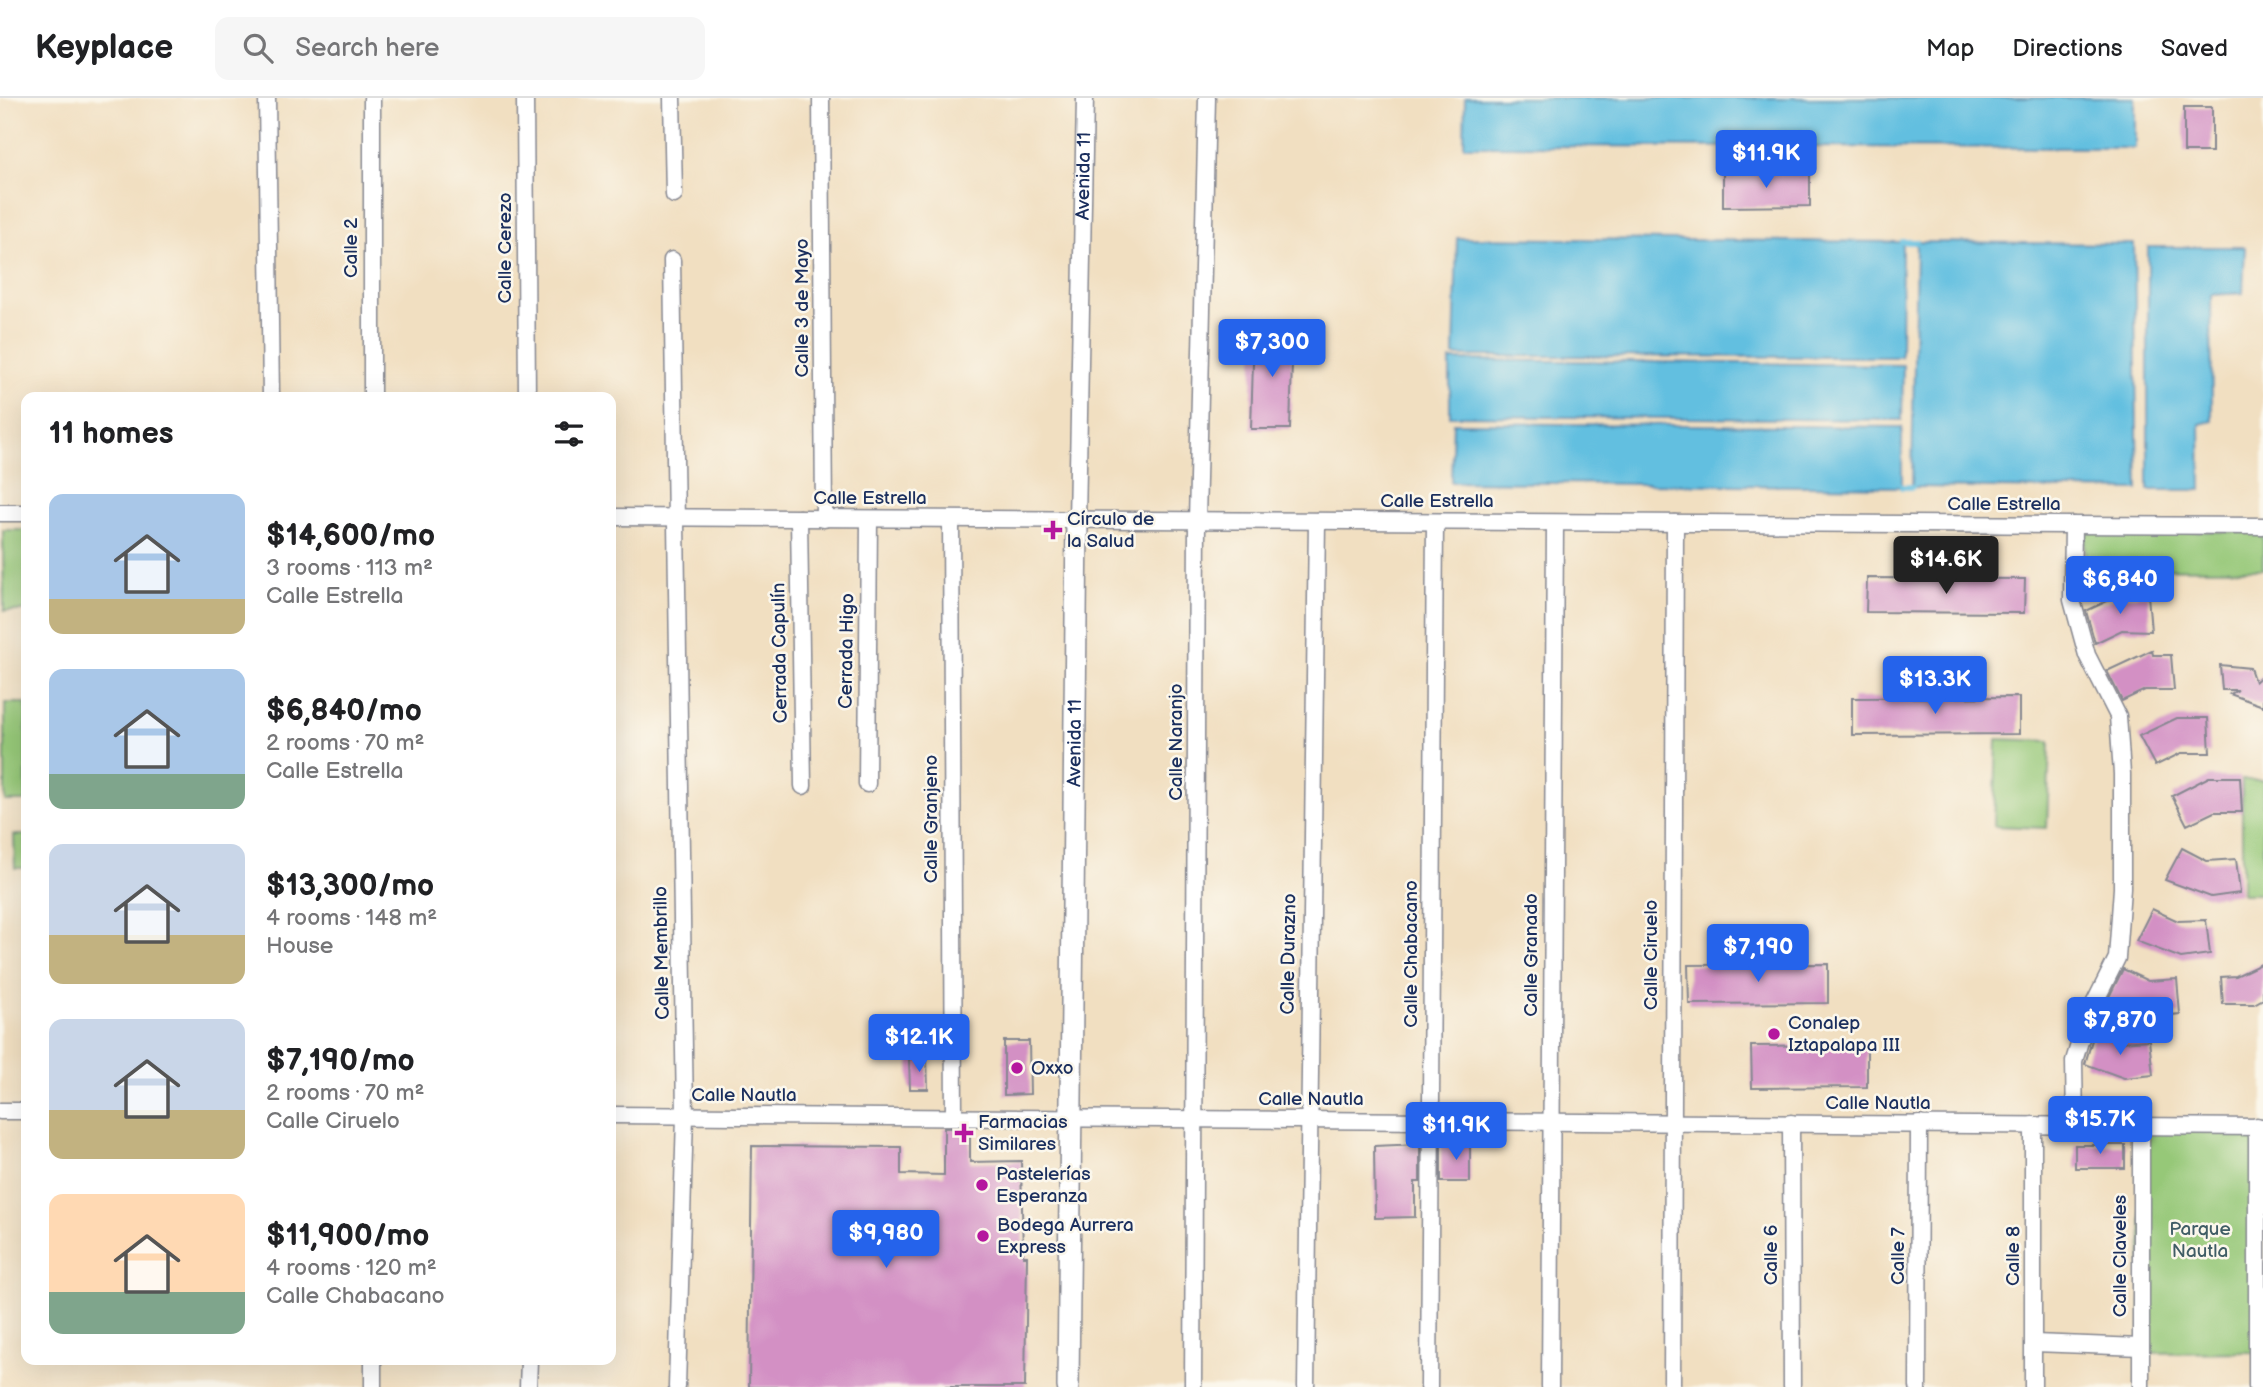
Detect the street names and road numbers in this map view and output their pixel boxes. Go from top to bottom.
street label: Avenida 11 [1071,132,1096,220]
street label: Calle Cerezo [494,192,517,304]
street label: Calle 2 [340,217,363,278]
street label: Calle 3 de Mayo [791,238,814,378]
street label: Calle Estrella [813,487,927,510]
street label: Calle Estrella [1380,490,1494,513]
street label: Calle Estrella [1947,493,2061,516]
street label: Cerrada Capulín [767,582,793,724]
street label: Cerrada Higo [834,593,860,709]
street label: Calle Naranjo [1165,683,1188,801]
street label: Avenida 11 [1063,699,1087,787]
street label: Calle Granjeno [920,755,943,883]
street label: Calle Chabacano [1400,880,1423,1028]
street label: Calle Membrillo [649,886,675,1020]
street label: Calle Durazno [1276,893,1302,1015]
street label: Calle Granado [1520,893,1543,1017]
street label: Calle Ciruelo [1640,900,1663,1010]
street label: Calle Nautla [691,1084,797,1107]
street label: Calle Nautla [1258,1088,1364,1111]
street label: Calle Nautla [1825,1092,1931,1115]
street label: Calle Claveles [2109,1195,2132,1317]
street label: Calle 6 [1760,1225,1783,1285]
street label: Calle 7 [1887,1226,1910,1285]
street label: Calle 8 [2002,1226,2025,1286]

